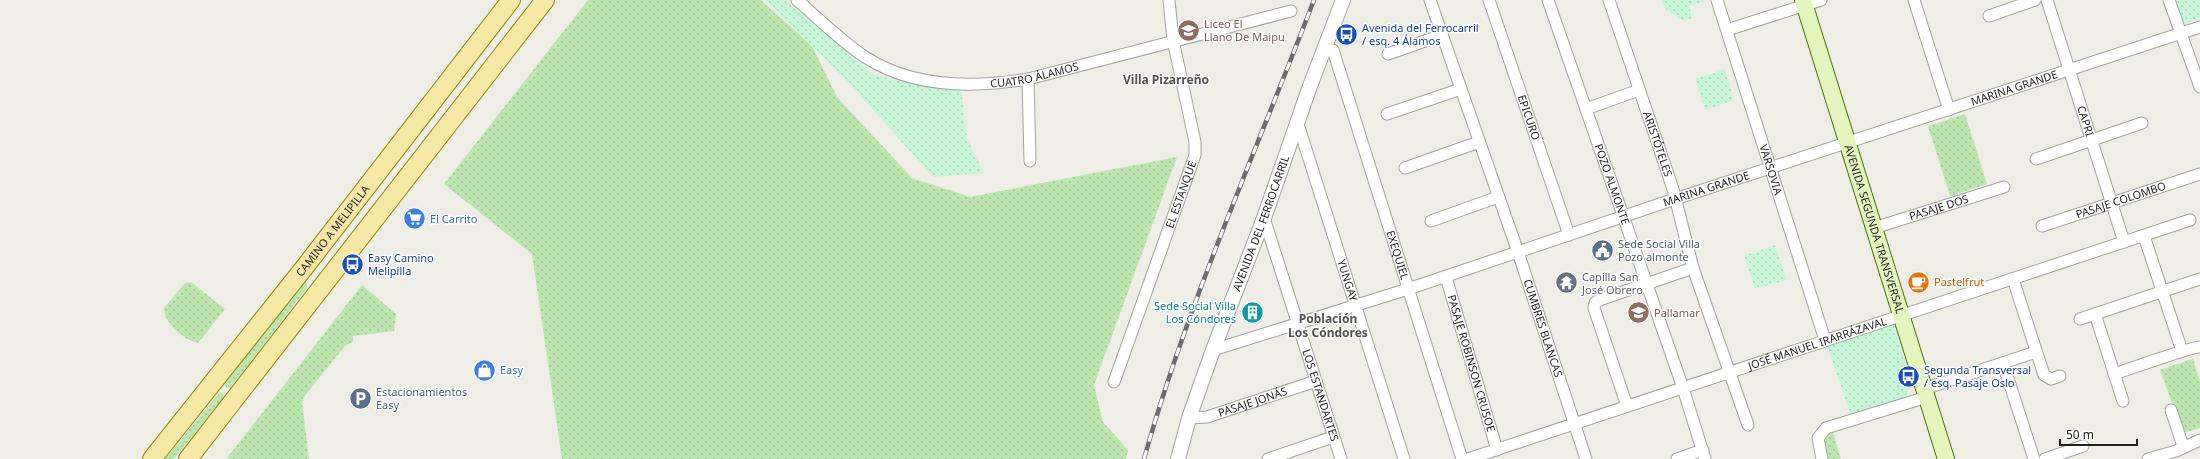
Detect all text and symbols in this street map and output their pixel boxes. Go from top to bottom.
place label: Liceo El Llano De Maipu [1204,16,1285,44]
school or university icon: Liceo El Llano De Maipu [1176,17,1202,43]
place label: Avenida del Ferrocarril / esq. 4 Álamos [1362,20,1479,48]
bus stop icon: Avenida del Ferrocarril / esq. 4 Álamos [1334,21,1360,47]
street label: CUATRO ÁLAMOS [990,58,1080,90]
street label: MARINA GRANDE [1969,66,2059,109]
district label: Villa Pizarreño [1123,71,1209,88]
street label: EPICURO [1515,93,1544,142]
street label: CAPRI [2074,104,2098,138]
street label: ARISTÓTELES [1640,109,1676,178]
street label: POZO ALMONTE [1592,141,1634,227]
street label: VARSOVIA [1756,142,1787,197]
street label: AVENIDA SEGUNDA TRANSVERSAL [1841,143,1908,316]
street label: AVENIDA DEL FERROCARRIL [1229,153,1292,293]
street label: EL ESTANQUE [1162,159,1199,230]
street label: MARINA GRANDE [1661,167,1751,210]
street label: PASAJE COLOMBO [2074,178,2168,221]
street label: CAMINO A MELIPILLA [292,181,373,279]
street label: PASAJE DOS [1907,191,1970,223]
supermarket icon: El Carrito [402,206,428,232]
place label: El Carrito [430,211,478,226]
street label: EXEQUIEL [1383,228,1413,282]
place label: Sede Social Villa Pozo almonte [1618,236,1700,264]
public building icon: Sede Social Villa Pozo almonte [1590,237,1616,263]
place label: Easy Camino Melipilla [368,250,434,278]
bus stop icon: Easy Camino Melipilla [339,251,365,277]
street label: YUNGAY [1334,257,1362,304]
place label: Capilla San José Obrero [1581,269,1643,297]
cafe icon: Pastelfrut [1905,269,1931,295]
temple icon: Capilla San José Obrero [1554,270,1580,296]
place label: Pastelfrut [1934,274,1984,289]
street label: CUMBRES BLANCAS [1520,277,1567,379]
street label: PASAJE ROBINSON CRUSOE [1445,293,1499,433]
place label: Sede Social Villa Los Cóndores [1154,298,1236,326]
building icon: Sede Social Villa Los Cóndores [1239,299,1265,325]
school or university icon: Pallamar [1626,300,1652,326]
place label: Pallamar [1654,305,1700,320]
district label: Población Los Cóndores [1288,310,1368,341]
street label: JOSÉ MANUEL IRARRÁZAVAL [1745,313,1889,373]
street label: LOS ESTANDARTES [1299,347,1343,443]
shop icon: Easy [471,357,497,383]
place label: Easy [500,362,524,377]
place label: Segunda Transversal / esq. Pasaje Oslo [1924,362,2031,390]
bus stop icon: Segunda Transversal / esq. Pasaje Oslo [1895,363,1921,389]
street label: PASAJE JONÁS [1216,383,1289,420]
place label: Estacionamientos Easy [376,384,467,412]
parking icon: Estacionamientos Easy [348,385,374,411]
scale bar [2060,421,2137,447]
text: 50 m [2066,426,2094,443]

